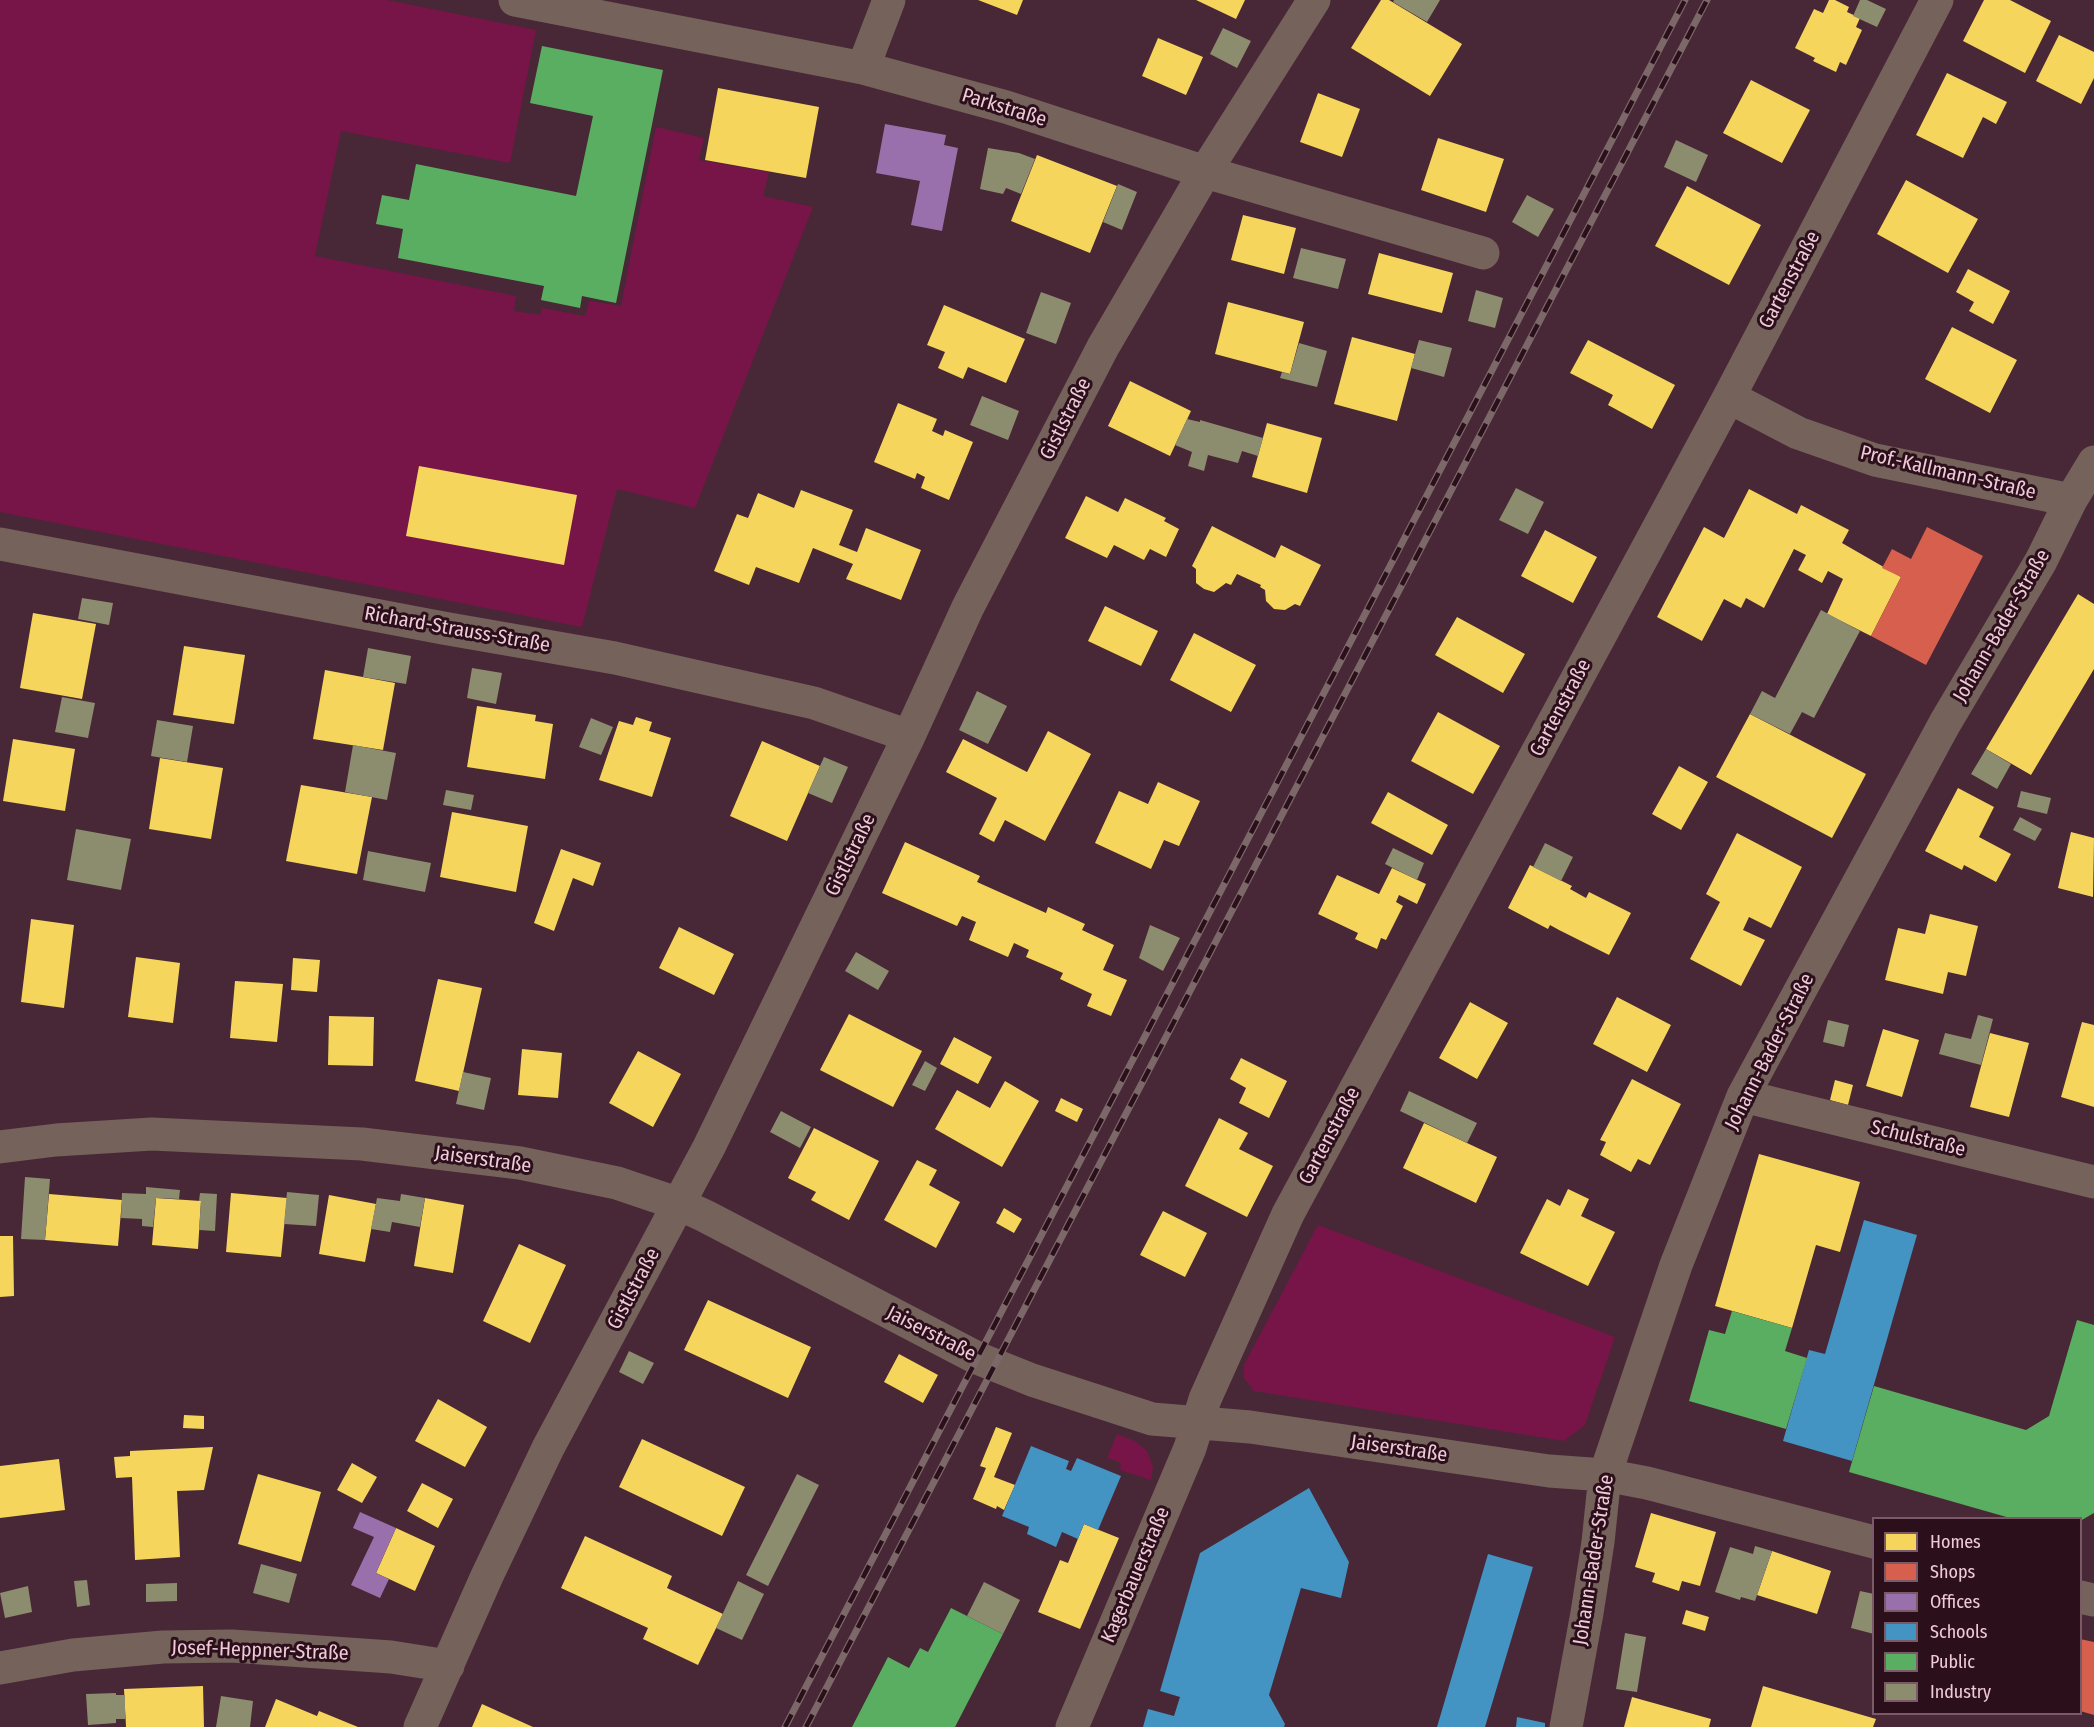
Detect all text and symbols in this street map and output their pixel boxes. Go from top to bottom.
street label: Parkstraße [959,84,1049,132]
street label: Gartenstraße [1754,227,1826,333]
street label: Gistlstraße [1035,374,1097,464]
street label: Prof.-Kallmann-Straße [1858,441,2038,505]
street label: Johann-Bader-Straße [1949,545,2055,707]
street label: Richard-Strauss-Straße [362,602,552,658]
street label: Gartenstraße [1525,655,1597,761]
street label: Gistlstraße [821,810,881,900]
street label: Johann-Bader-Straße [1720,970,1820,1134]
street label: Gartenstraße [1294,1083,1366,1189]
street label: Schulstraße [1868,1116,1968,1162]
street label: Jaiserstraße [433,1141,533,1179]
street label: Gistlstraße [603,1244,665,1334]
street label: Jaiserstraße [882,1301,980,1367]
street label: Jaiserstraße [1349,1430,1449,1468]
street label: Johann-Bader-Straße [1569,1473,1619,1647]
street label: Kagerbauerstraße [1097,1504,1175,1646]
legend [1872,1517,2082,1715]
text: Homes [1930,1531,1981,1553]
text: Shops [1930,1561,1975,1583]
text: Offices [1930,1591,1980,1613]
text: Schools [1930,1621,1988,1643]
street label: Josef-Heppner-Straße [171,1636,349,1666]
text: Public [1930,1651,1975,1673]
text: Industry [1930,1681,1991,1703]

